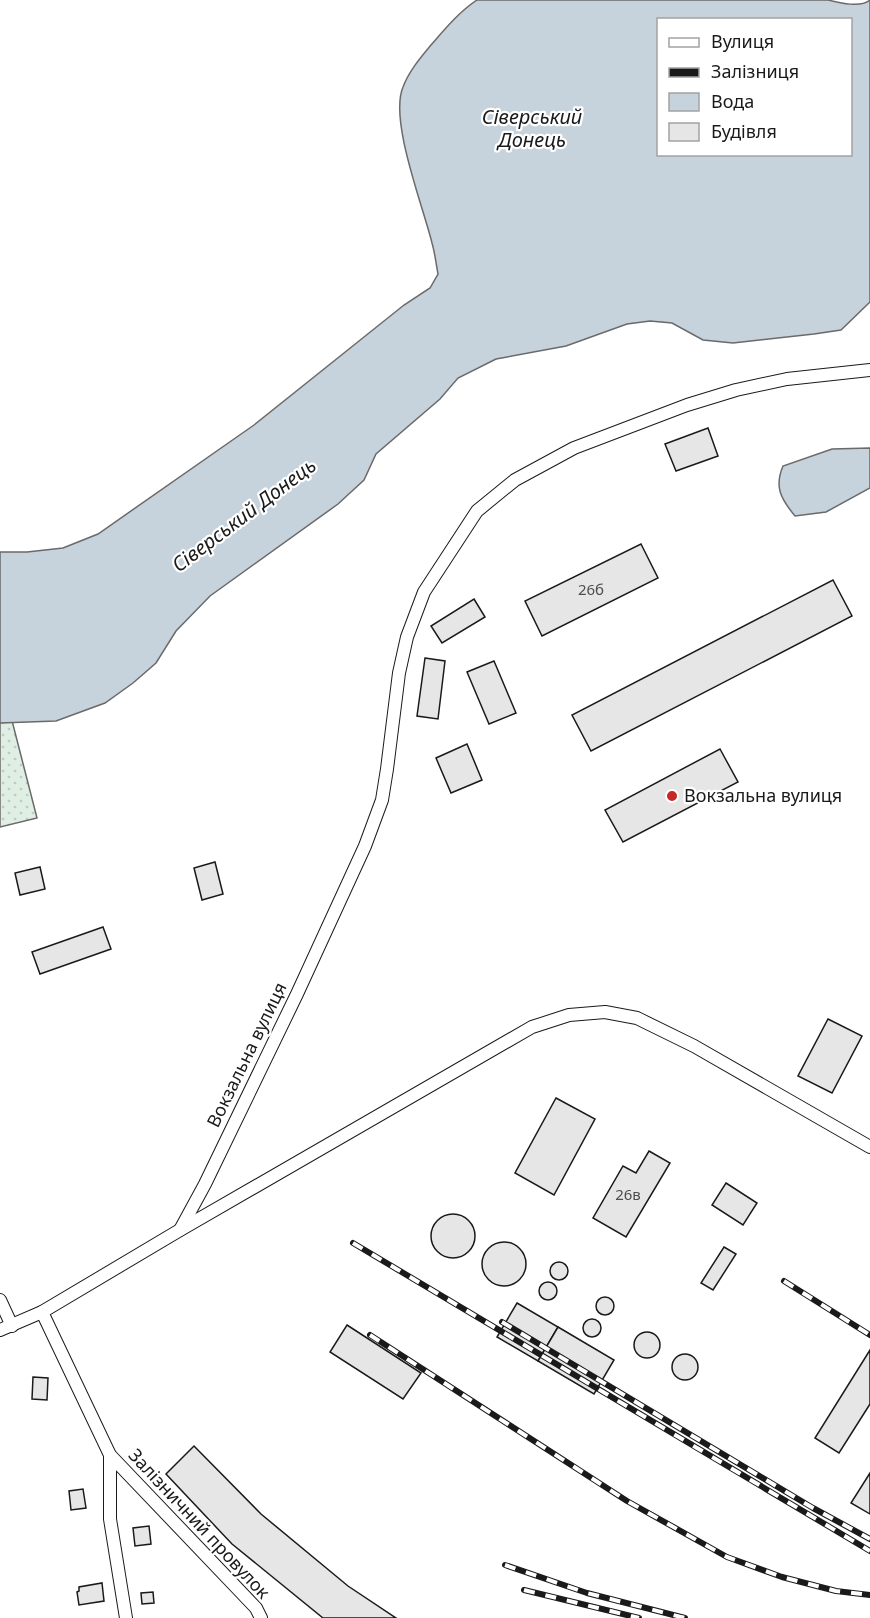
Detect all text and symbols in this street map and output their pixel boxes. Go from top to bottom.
legend [657,18,852,156]
text: Вулиця [711,29,774,53]
text: Залізниця [711,59,799,83]
text: Вода [711,89,754,113]
water label: Сіверський Донець [482,103,582,153]
text: Будівля [711,119,777,143]
water label: Сіверський Донець [166,452,321,578]
house number: 26б [578,579,604,599]
place label: Вокзальна вулиця [684,783,842,807]
marker: Вокзальна вулиця [665,789,679,803]
street label: Вокзальна вулиця [201,978,292,1131]
house number: 26в [615,1184,641,1204]
street label: Залізничний провулок [124,1443,276,1604]

